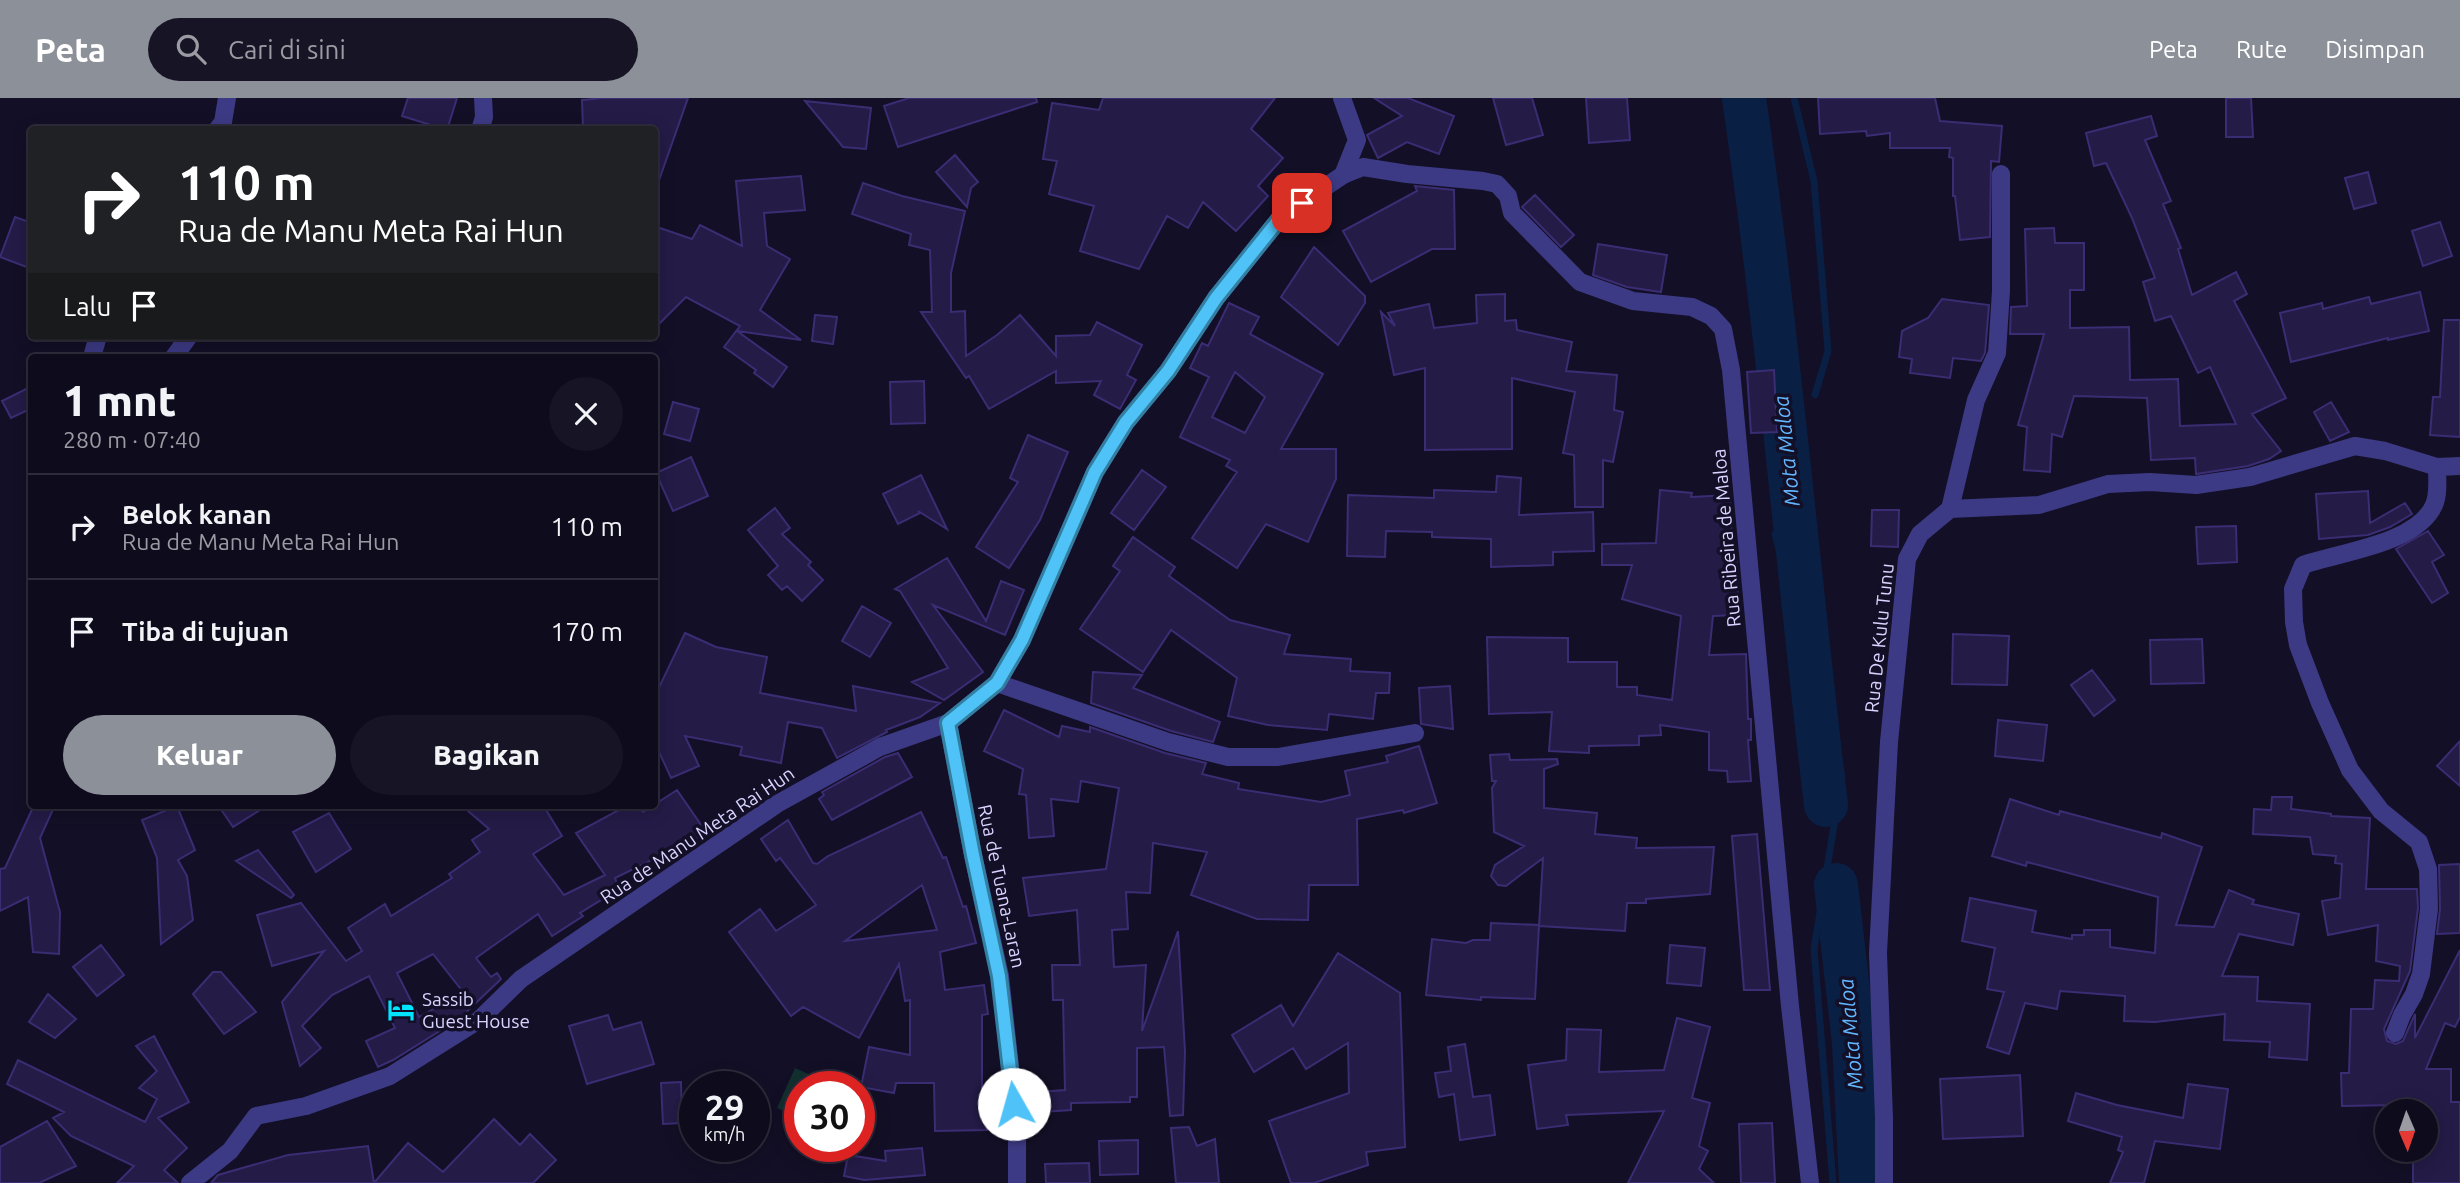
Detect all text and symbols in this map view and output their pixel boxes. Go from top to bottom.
search box [148,18,638,81]
icon: search [172,30,210,68]
text: Peta [35,31,106,68]
text: Cari di sini [228,35,346,64]
text: Peta [2149,36,2198,63]
text: Rute [2236,36,2287,63]
text: Disimpan [2325,36,2425,63]
icon: right [63,154,154,245]
text: 110 m [178,154,315,209]
pin [1272,173,1332,233]
icon: arrive [1283,184,1321,222]
text: Rua de Manu Meta Rai Hun [178,212,564,248]
icon: arrive [125,287,163,325]
text: Lalu [63,292,111,321]
text: 1 mnt [63,377,176,424]
button: close [549,377,623,451]
water label: Mota Maloa [1768,395,1804,508]
text: 280 m · 07:40 [63,427,201,452]
street label: Rua Ribeira de Maloa [1707,448,1745,628]
text: Belok kanan [122,500,272,529]
icon: right [63,508,101,546]
text: 110 m [551,512,623,541]
text: Rua de Manu Meta Rai Hun [122,529,399,554]
street label: Rua De Kulu Tunu [1860,562,1898,714]
icon: arrive [63,613,101,651]
text: Tiba di tujuan [122,617,289,646]
text: 170 m [551,617,623,646]
button: Keluar [63,715,336,795]
button: Bagikan [350,715,623,795]
street label: Rua de Manu Meta Rai Hun [596,762,798,908]
street label: Rua de Tuana-Laran [974,802,1030,970]
water label: Mota Maloa [1833,978,1867,1090]
place label: Sassib Guest House [422,988,530,1032]
hotel icon: Sassib Guest House [386,995,416,1025]
position arrow [977,1067,1051,1141]
speed limit sign: 30 [784,1071,875,1162]
text: 29 [705,1087,744,1127]
north arrow [2375,1099,2438,1162]
map controls [2375,1099,2438,1162]
text: km/h [704,1124,745,1144]

